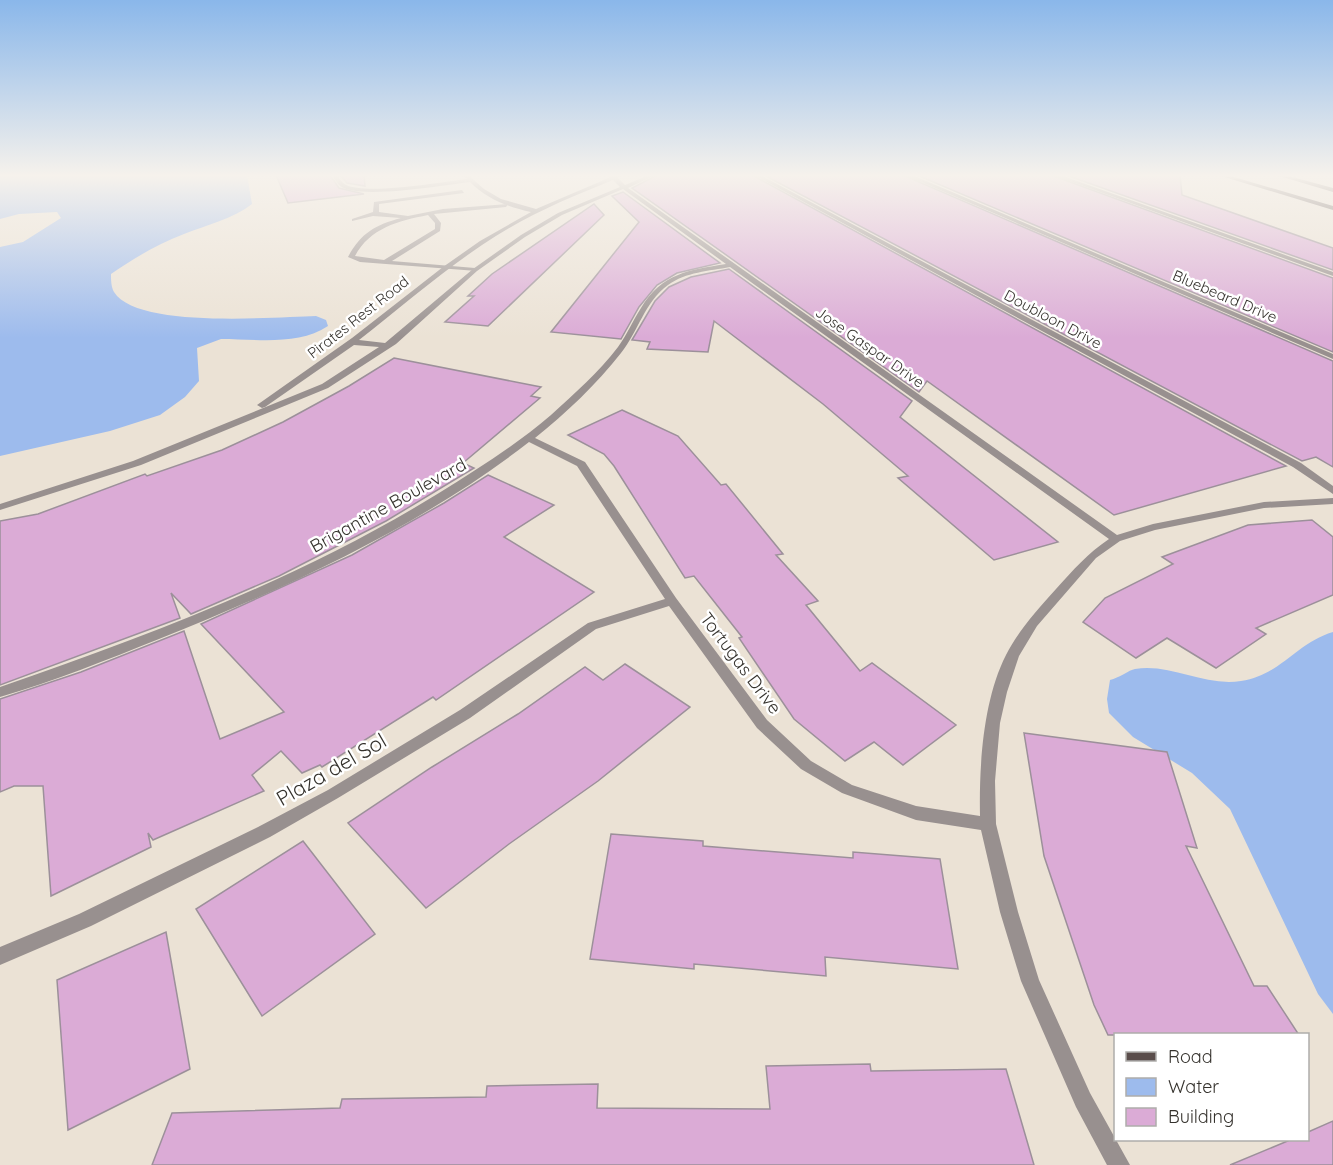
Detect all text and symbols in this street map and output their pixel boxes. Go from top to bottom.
street label: Bluebeard Drive [1170,265,1280,327]
street label: Pirates Rest Road [304,272,412,362]
street label: Doubloon Drive [1001,285,1105,353]
street label: Jose Gaspar Drive [812,302,928,392]
street label: Brigantine Boulevard [306,452,470,558]
street label: Tortugas Drive [695,608,787,718]
street label: Plaza del Sol [271,727,391,811]
legend [1114,1033,1309,1141]
text: Road [1168,1045,1213,1068]
text: Water [1168,1075,1219,1098]
text: Building [1168,1105,1234,1128]

